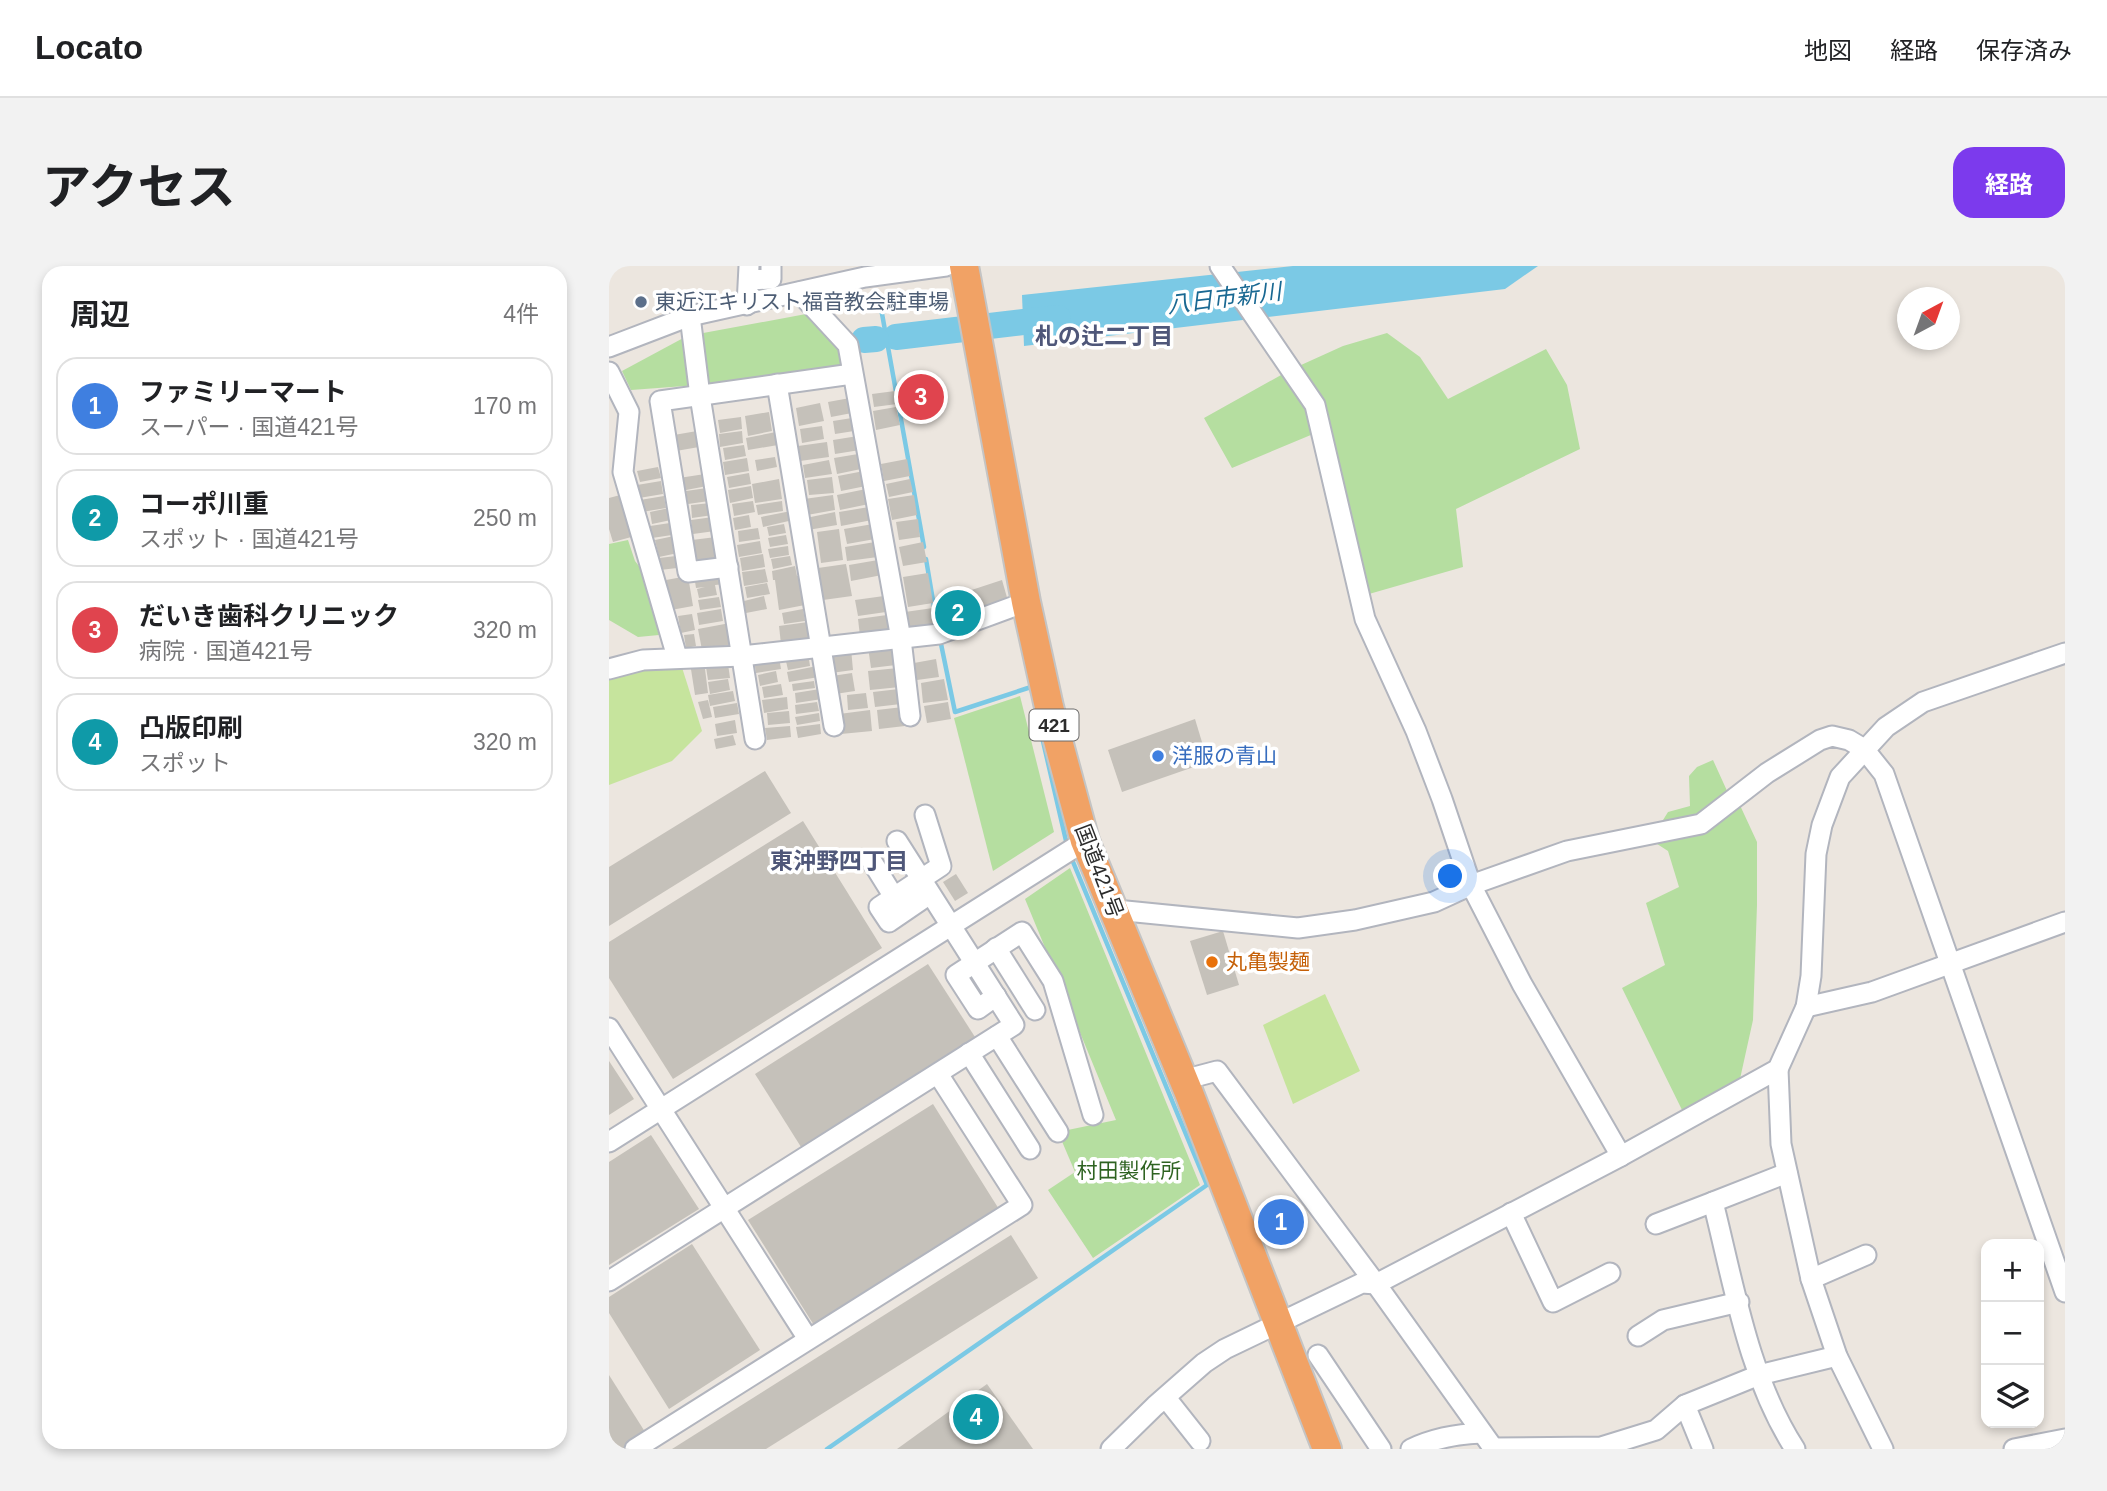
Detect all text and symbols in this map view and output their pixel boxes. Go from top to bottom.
text: Locato [35,29,143,66]
text: 地図 [1804,37,1852,64]
text: 経路 [1890,37,1938,64]
text: 保存済み [1976,37,2072,64]
button: 経路 [1953,147,2065,218]
text: アクセス [42,160,236,214]
water label: 八日市新川 [1165,278,1286,318]
north arrow [1897,287,1960,350]
place label: 東近江キリスト福音教会駐車場 [655,290,949,313]
marker: 東近江キリスト福音教会駐車場 [633,294,649,310]
text: 周辺 [70,298,130,331]
text: 4件 [503,301,539,327]
district label: 札の辻二丁目 [1035,323,1173,349]
pin: 3 [898,371,944,423]
text: ファミリーマート [139,377,347,407]
text: 1 [89,393,101,419]
text: 170 m [473,393,537,419]
text: スーパー · 国道421号 [139,414,359,440]
text: コーポ川重 [139,489,269,519]
text: 2 [89,505,101,531]
text: 250 m [473,505,537,531]
text: スポット · 国道421号 [139,526,359,552]
pin: 2 [935,587,981,639]
text: だいき歯科クリニック [139,601,399,631]
text: 3 [89,617,101,643]
text: 320 m [473,617,537,643]
text: 病院 · 国道421号 [139,638,313,664]
road number: 421 [1029,710,1079,740]
text: 凸版印刷 [139,713,243,743]
text: 4 [89,729,101,755]
text: 320 m [473,729,537,755]
place label: 洋服の青山 [1172,744,1277,767]
marker: 洋服の青山 [1150,748,1166,764]
text: スポット [139,750,231,776]
street label: 国道421号 [1071,821,1128,921]
district label: 東沖野四丁目 [770,848,908,874]
your location [1433,859,1467,893]
place label: 丸亀製麺 [1226,950,1310,973]
marker: 丸亀製麺 [1204,954,1220,970]
park label: 村田製作所 [1077,1159,1182,1182]
pin: 1 [1258,1196,1304,1248]
map controls [1981,1239,2044,1428]
button: + [1981,1239,2044,1302]
button: − [1981,1302,2044,1365]
button: layers [1981,1365,2044,1428]
pin: 4 [953,1391,999,1443]

